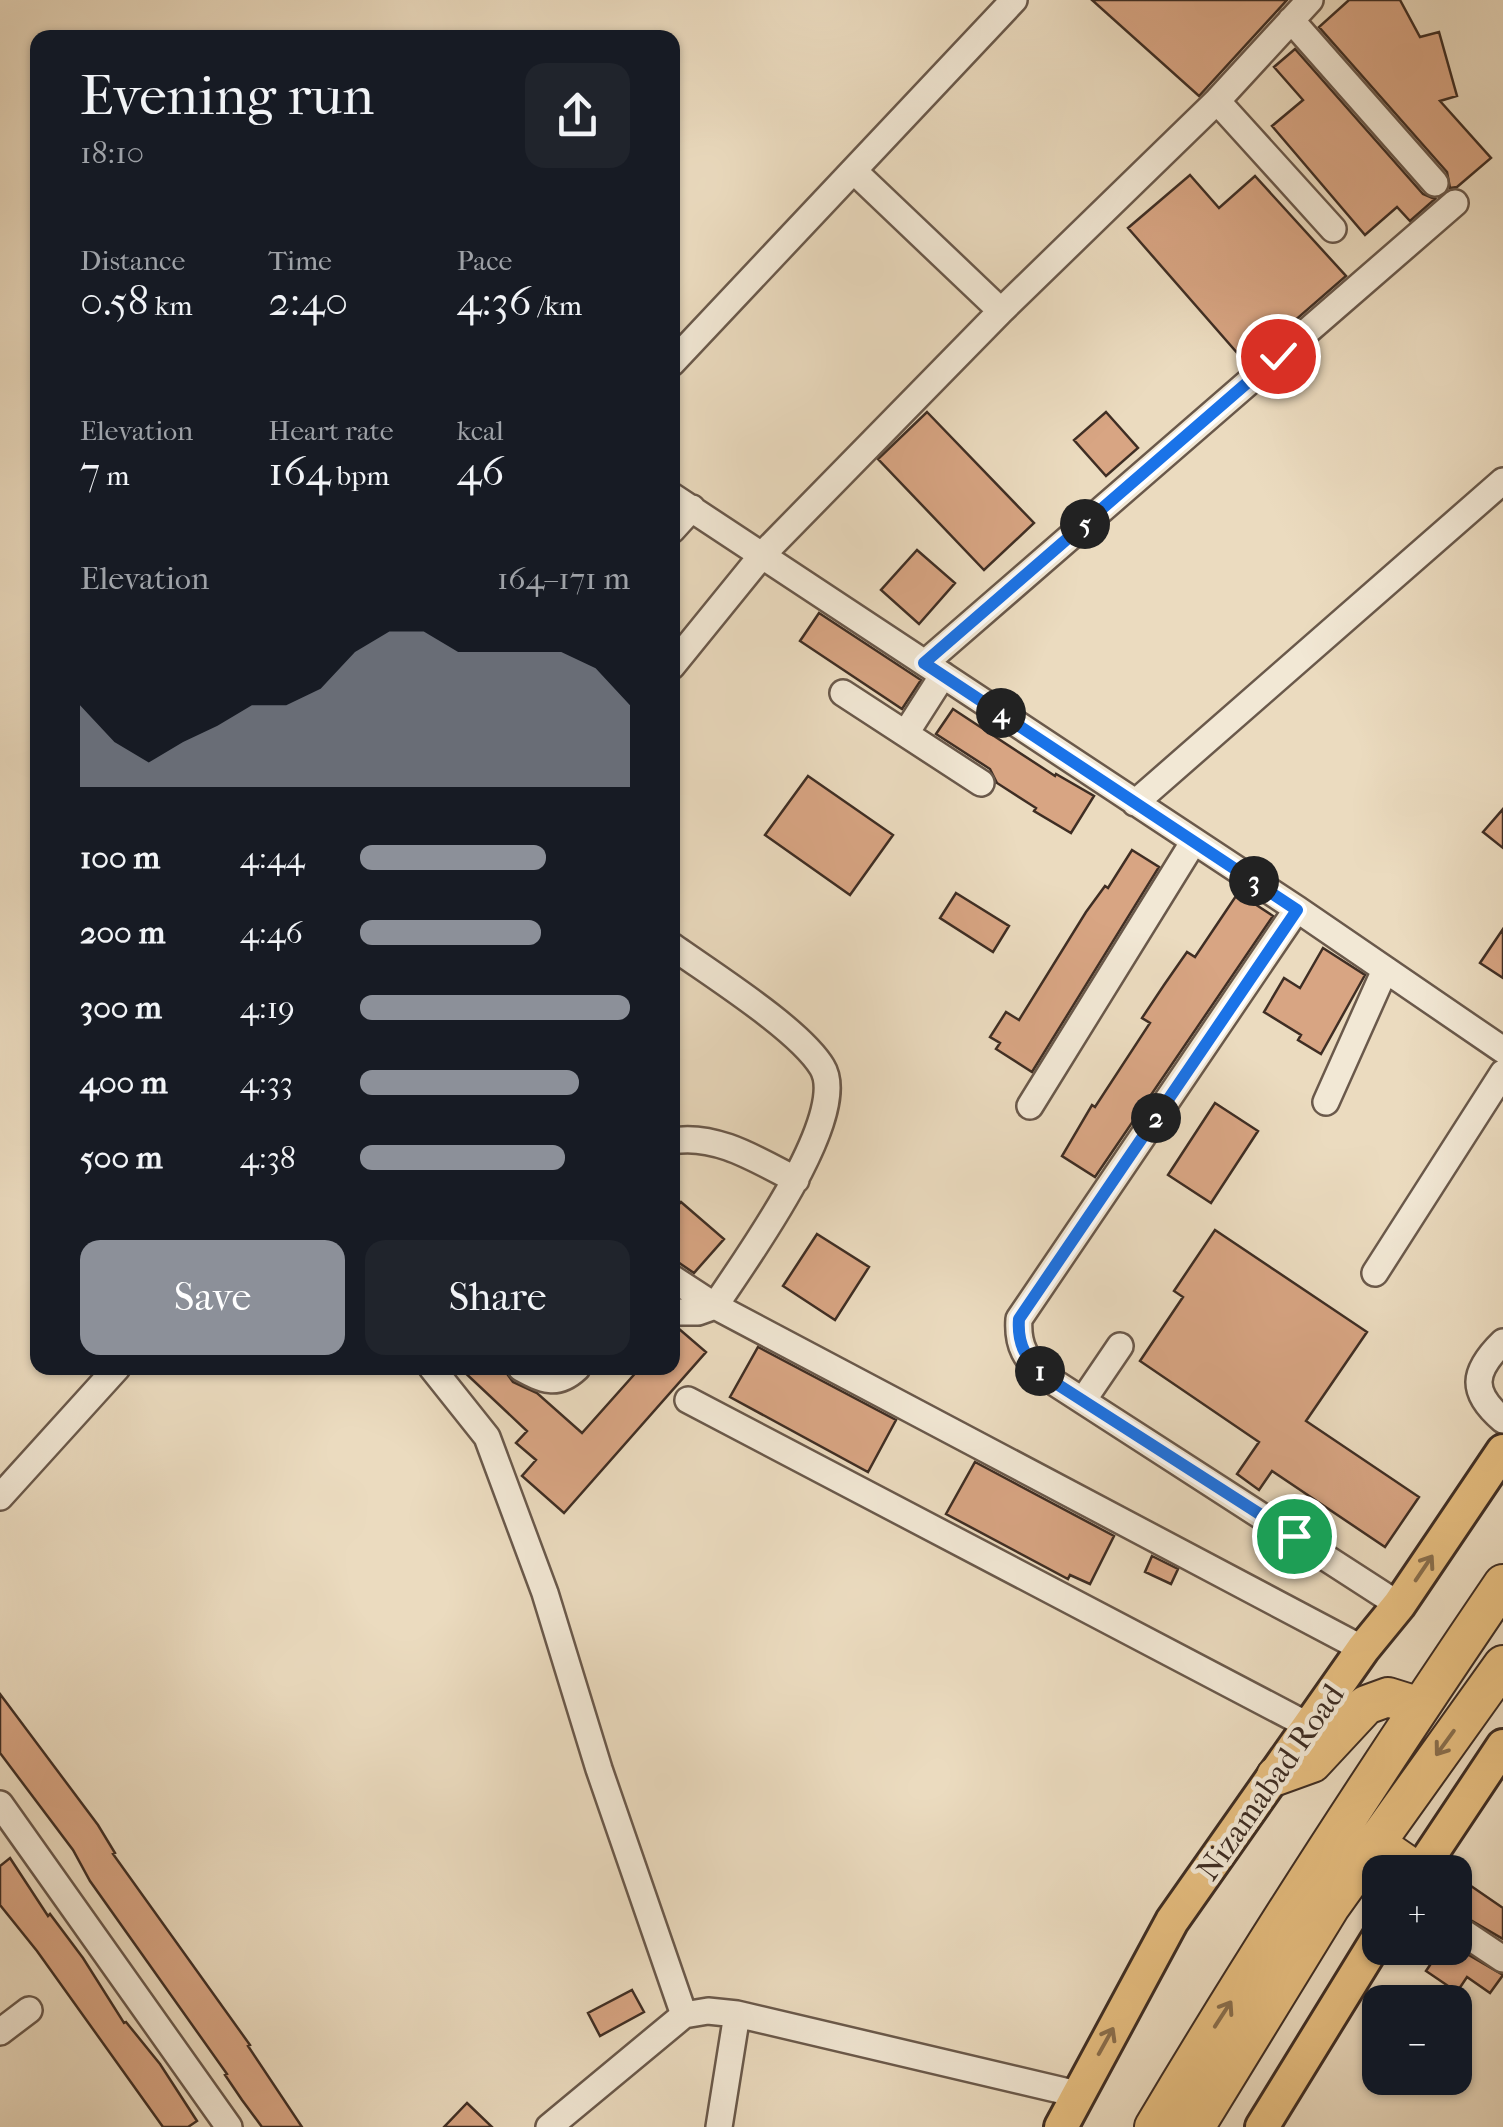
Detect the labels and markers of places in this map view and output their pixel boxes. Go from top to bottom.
pin [1236,314,1321,399]
pin: 5 [1060,499,1110,549]
pin: 4 [976,688,1026,738]
pin: 3 [1229,856,1279,906]
pin: 2 [1131,1093,1181,1143]
pin: 1 [1015,1346,1065,1396]
pin [1252,1494,1337,1579]

